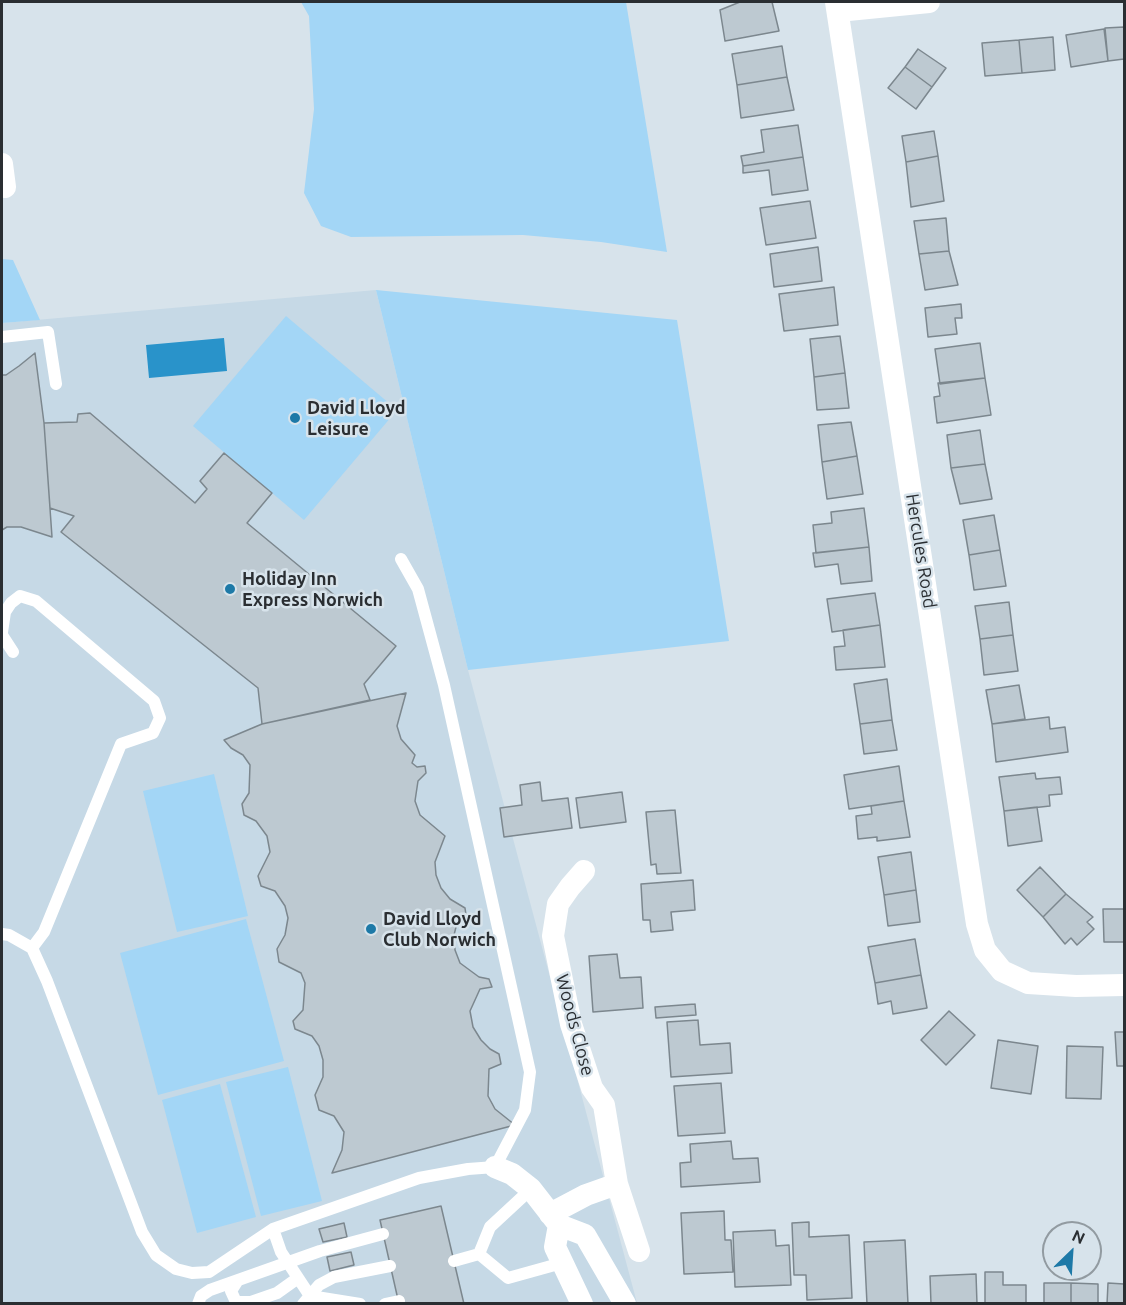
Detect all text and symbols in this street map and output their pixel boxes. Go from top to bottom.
place label: David Lloyd Leisure [307,397,406,440]
marker: David Lloyd Leisure [288,411,302,425]
street label: Hercules Road [901,492,941,610]
place label: Holiday Inn Express Norwich [242,568,383,610]
marker: Holiday Inn Express Norwich [223,582,237,596]
place label: David Lloyd Club Norwich [383,908,496,950]
marker: David Lloyd Club Norwich [364,922,378,936]
street label: Woods Close [551,972,599,1078]
north arrow [1042,1221,1102,1281]
text: N [1070,1226,1088,1247]

